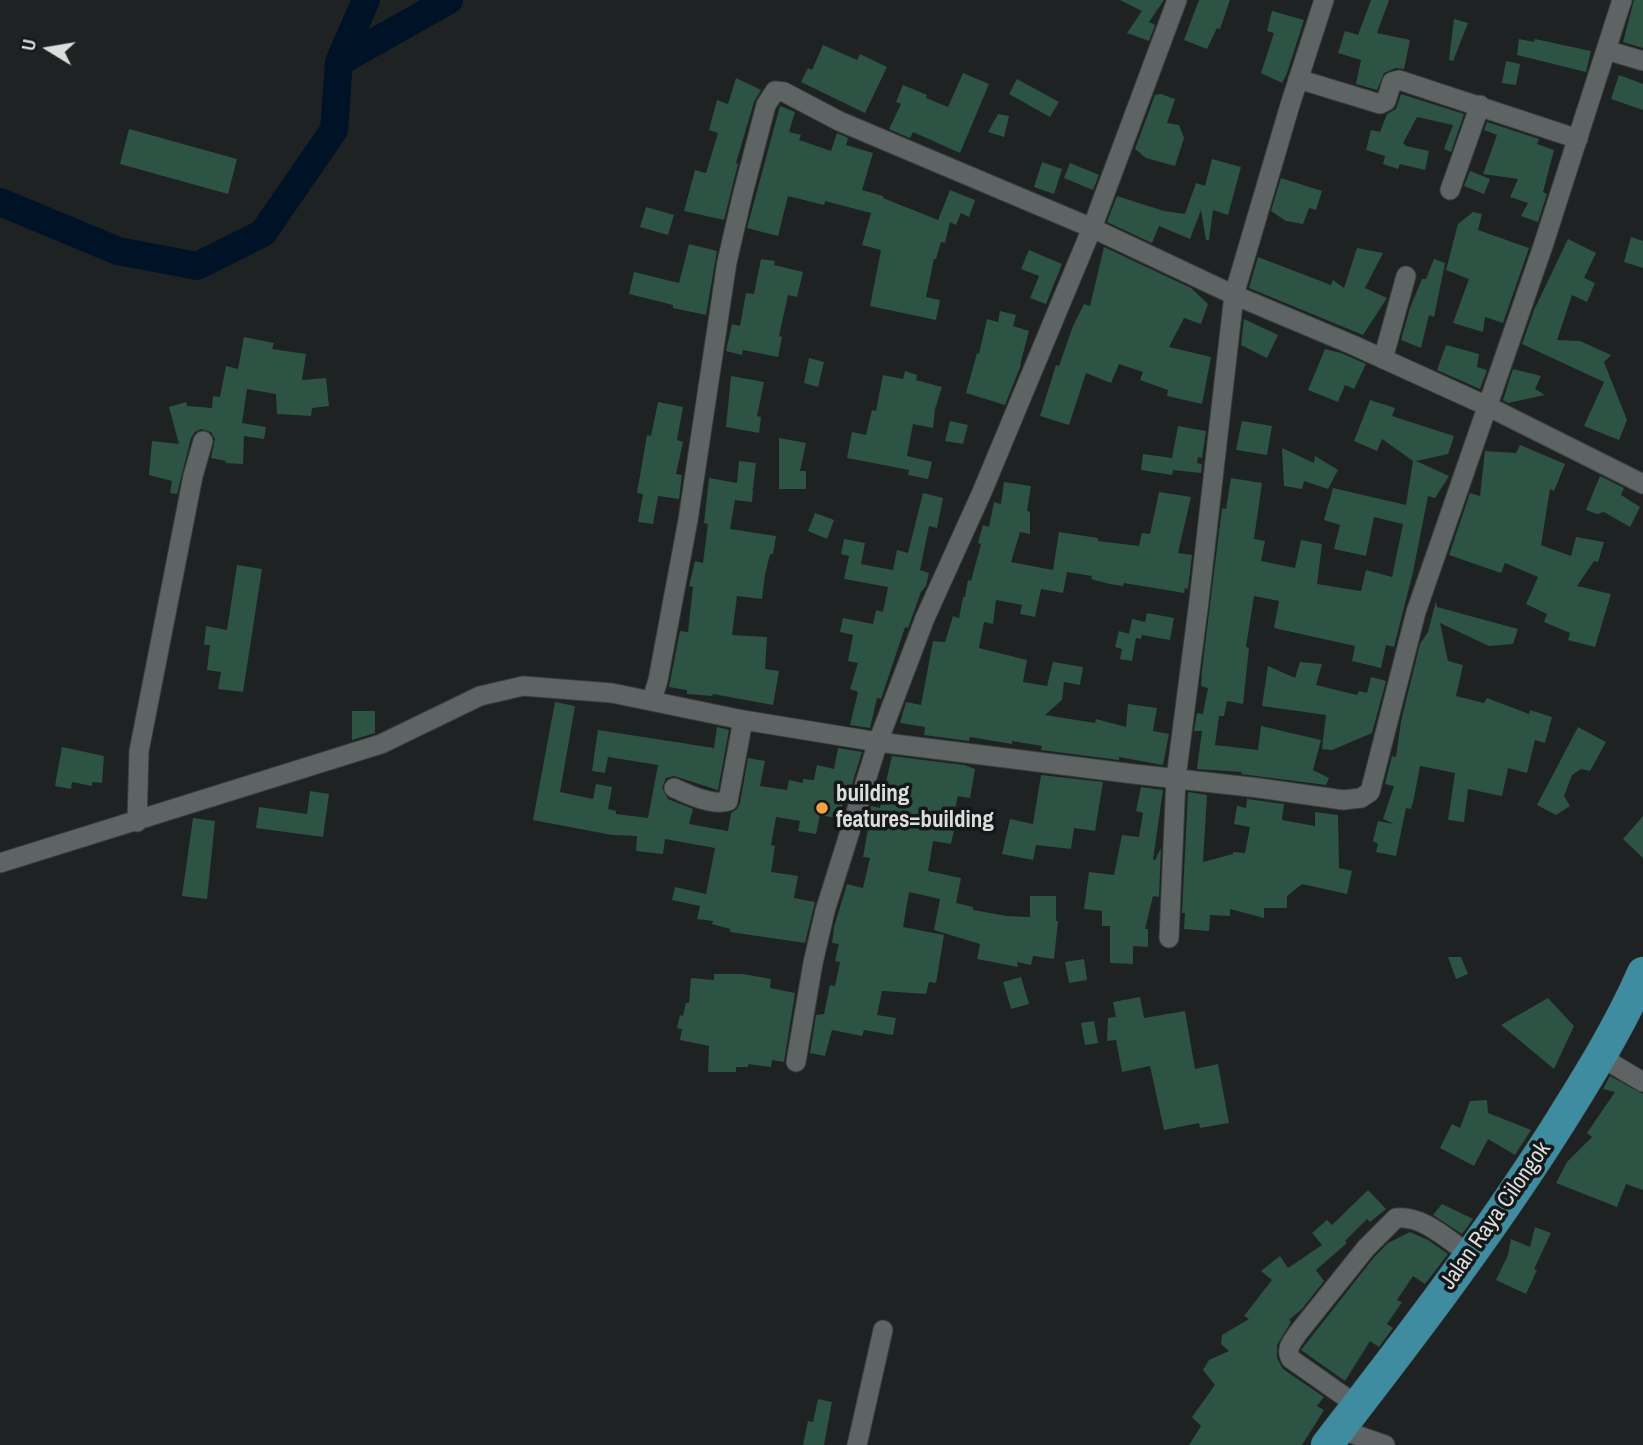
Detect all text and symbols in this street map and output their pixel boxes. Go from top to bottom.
north arrow [14,14,84,84]
text: U [15,37,42,53]
place label: building features=building [836,781,994,835]
marker: building features=building [814,800,830,816]
street label: Jalan Raya Cilongok [1435,1137,1557,1295]

